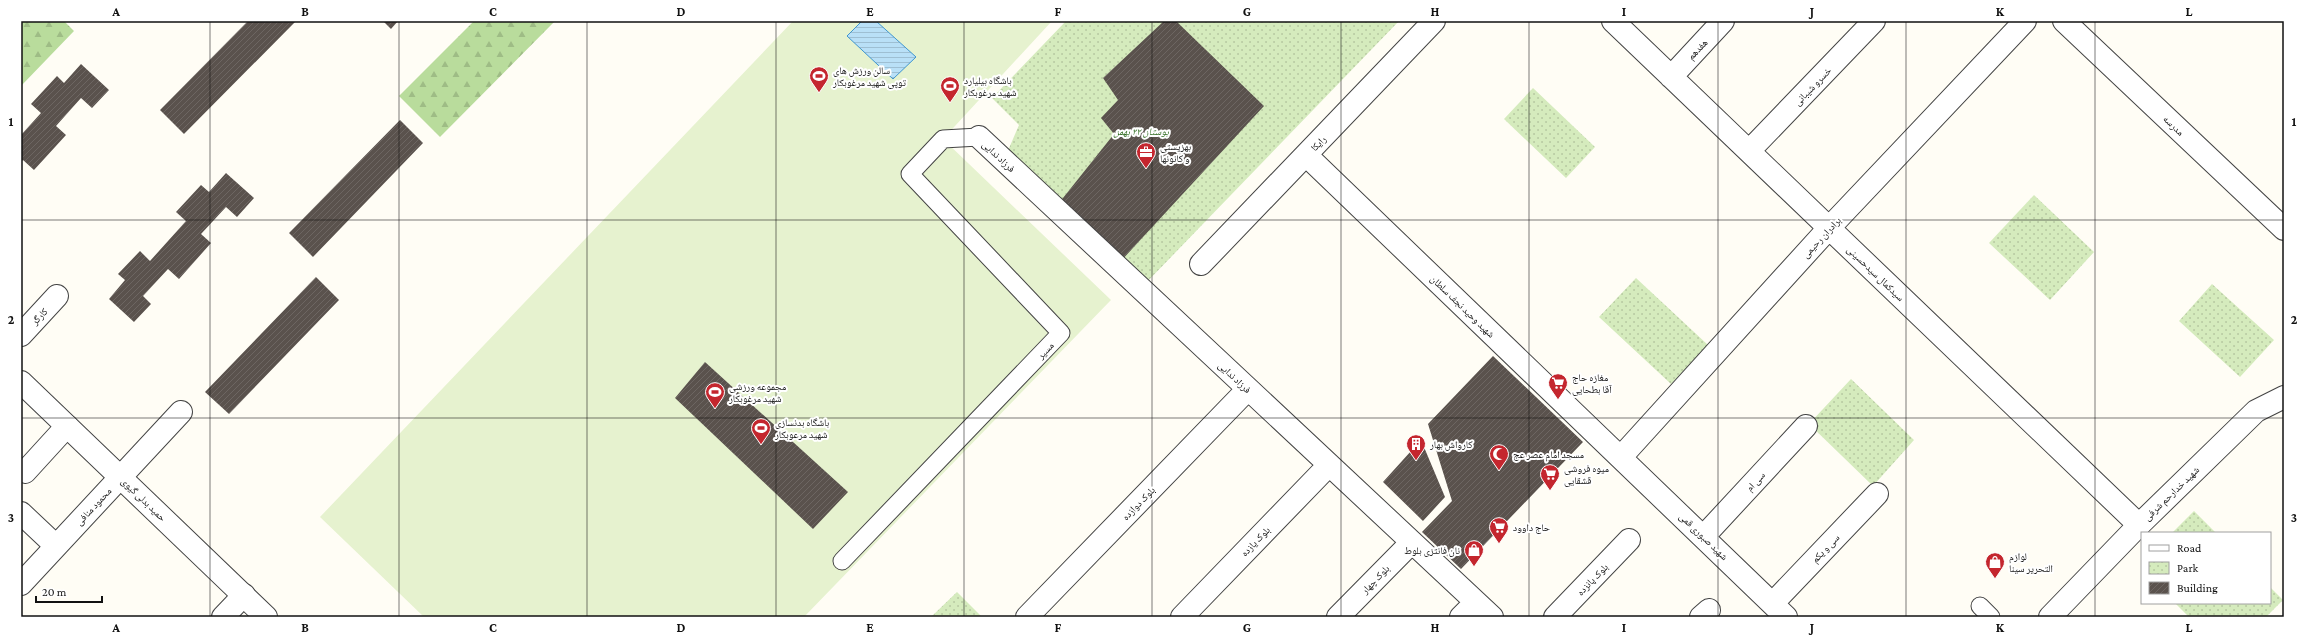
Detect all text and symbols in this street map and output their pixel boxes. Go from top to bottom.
text: A [111,4,120,19]
text: B [301,4,309,19]
text: C [489,4,497,19]
text: D [677,4,686,19]
text: E [866,4,874,19]
text: F [1055,4,1062,19]
text: G [1243,4,1251,19]
text: H [1431,4,1440,19]
text: I [1622,4,1626,19]
text: J [1808,4,1814,19]
text: K [1996,4,2005,19]
text: L [2186,4,2193,19]
street label: هفدهم [1685,37,1711,63]
sports icon: سالن ورزش های توپی شهید مرغوبکار [808,65,830,93]
place label: سالن ورزش های توپی شهید مرغوبکار [832,65,906,89]
street label: خسرو شیبانی [1791,65,1834,108]
sports icon: باشگاه بیلیارد شهید مرغوبکار [939,75,961,103]
place label: باشگاه بیلیارد شهید مرغوبکار [963,75,1017,98]
street label: مدرسه [2161,113,2187,138]
text: 1 [9,114,14,129]
text: 1 [2292,114,2297,129]
park label: بوستان ۲۲ بهمن [1113,126,1169,138]
street label: رایکا [1309,133,1328,153]
street label: فرزاد ندایی [979,138,1017,175]
office icon: بهزیستی و کانونها [1135,141,1157,169]
place label: بهزیستی و کانونها [1160,141,1191,164]
street label: برادران رحیمی [1800,214,1844,261]
street label: سیدکمال سیدحسینی [1844,243,1907,304]
street label: شهید وحید نجف سلطان [1428,273,1497,341]
street label: کارگر [28,306,50,328]
text: 2 [8,312,15,327]
text: 2 [2291,312,2298,327]
street label: مسیر [1034,339,1056,362]
street label: فرزاد ندایی [1215,359,1253,396]
supermarket icon: مغازه حاج آقا بطحایی [1547,372,1569,400]
place label: مغازه حاج آقا بطحایی [1572,372,1612,396]
sports icon: مجموعه ورزشی شهید مرغوبکار [704,381,726,409]
place label: مجموعه ورزشی شهید مرغوبکار [728,381,787,404]
sports icon: باشگاه بدنسازی شهید مرعوبکار [750,417,772,445]
place label: باشگاه بدنسازی شهید مرعوبکار [774,417,830,440]
building icon: کارواش بهار [1405,433,1427,461]
place label: کارواش بهار [1429,439,1473,451]
mosque icon: مسجد امام عصر عج [1488,443,1510,471]
place label: مسجد امام عصر عج [1513,449,1585,462]
supermarket icon: میوه فروشی قشقایی [1539,463,1561,491]
place label: میوه فروشی قشقایی [1564,463,1610,487]
street label: شهید خدارحم شرفی [2141,464,2203,524]
street label: سی ام [1744,469,1769,495]
street label: حمید بدلی گیوی [118,475,169,525]
street label: بلوک دوازده [1120,484,1157,523]
street label: محمود منافی [73,485,114,528]
text: 3 [8,510,14,525]
street label: شهید صبوری قمی [1676,510,1730,563]
text: 3 [2291,510,2297,525]
supermarket icon: حاج داوود [1488,516,1510,544]
place label: حاج داوود [1513,522,1551,534]
street label: بلوک یازده [1239,524,1273,559]
street label: سی و یکم [1809,532,1843,566]
legend [2141,532,2271,604]
shop icon: نان فانتزی بلوط [1463,539,1485,567]
text: Road [2177,541,2202,555]
place label: نان فانتزی بلوط [1404,545,1460,557]
shop icon: لوازم التحریر سینا [1984,551,2006,579]
place label: لوازم التحریر سینا [2009,551,2053,574]
street label: بلوک پانزده [1575,561,1611,598]
text: Park [2177,561,2199,575]
street label: بلوک چهار [1358,563,1392,597]
scale bar [36,578,102,604]
text: Building [2177,581,2218,595]
text: 20 m [42,585,67,599]
text: A [111,620,120,635]
text: B [301,620,309,635]
text: C [489,620,497,635]
text: D [677,620,686,635]
text: E [866,620,874,635]
text: F [1055,620,1062,635]
text: G [1243,620,1251,635]
text: H [1431,620,1440,635]
text: I [1622,620,1626,635]
text: J [1808,620,1814,635]
text: K [1996,620,2005,635]
text: L [2186,620,2193,635]

